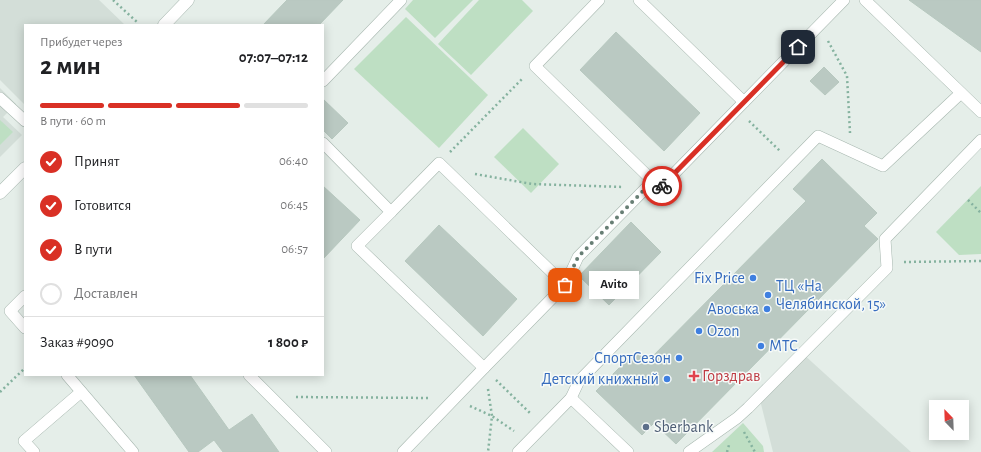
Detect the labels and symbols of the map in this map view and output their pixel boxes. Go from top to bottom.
pin [781,30,815,64]
courier [642,166,682,206]
pin [548,268,582,302]
place label: Fix Price [694,270,745,286]
callout: Avito [589,271,639,299]
marker: Fix Price [748,273,758,283]
place label: ТЦ «На Челябинской, 15» [776,278,886,312]
marker: ТЦ «На Челябинской, 15» [763,290,773,300]
place label: Авоська [707,301,759,317]
marker: Авоська [762,304,772,314]
place label: Ozon [707,323,739,339]
marker: Ozon [694,326,704,336]
place label: МТС [769,338,798,354]
marker: МТС [756,341,766,351]
place label: СпортСезон [594,350,671,366]
marker: СпортСезон [674,353,684,363]
place label: Горздрав [702,368,760,384]
place label: Детский книжный [541,371,659,387]
marker: Горздрав [689,371,699,381]
marker: Детский книжный [662,374,672,384]
north arrow [929,400,969,440]
place label: Sberbank [654,419,714,435]
marker: Sberbank [641,422,651,432]

